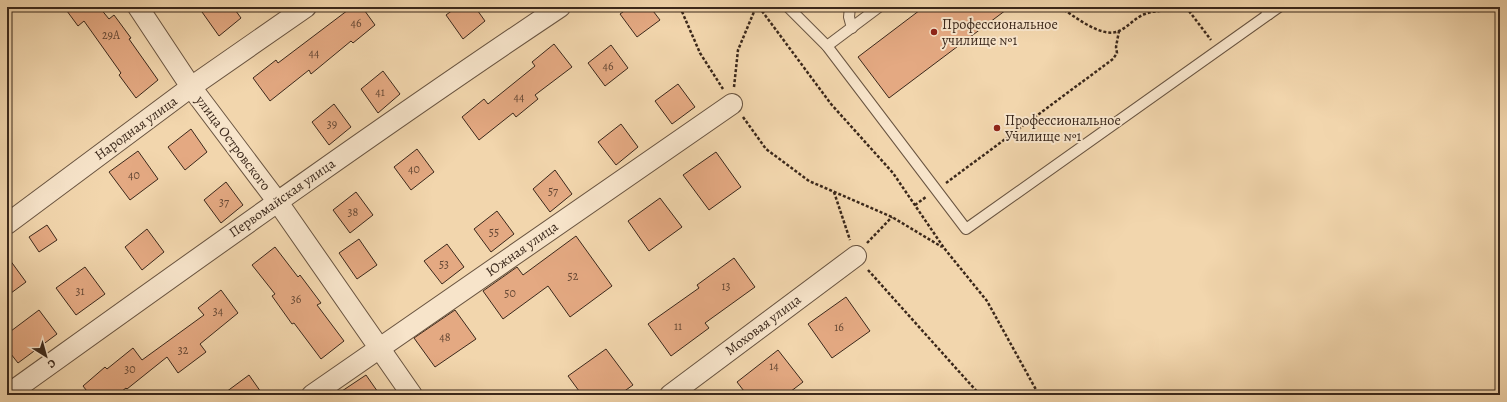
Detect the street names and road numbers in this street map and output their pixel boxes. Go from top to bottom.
street label: Народная улица [91,91,182,164]
street label: улица Островского [190,91,275,194]
street label: Первомайская улица [225,154,339,242]
street label: Южная улица [482,217,562,281]
street label: Моховая улица [721,290,805,360]

